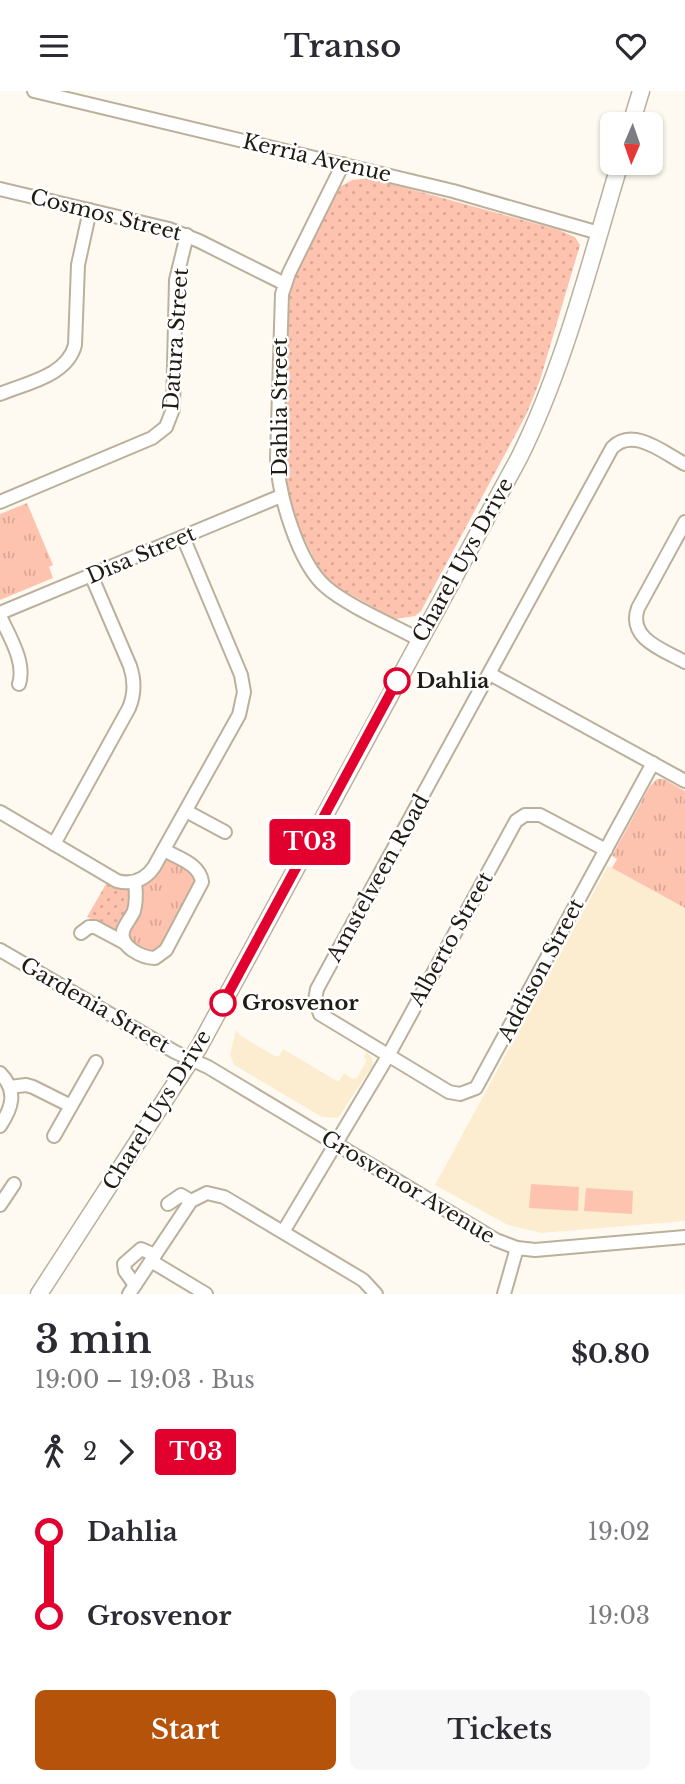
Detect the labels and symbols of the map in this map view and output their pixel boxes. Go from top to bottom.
north arrow [600,112,663,175]
street label: Kerria Avenue [240,128,394,188]
street label: Cosmos Street [28,184,184,246]
street label: Datura Street [158,267,194,411]
street label: Dahlia Street [267,337,293,477]
street label: Charel Uys Drive [407,473,519,647]
street label: Disa Street [83,520,199,590]
marker: Dahlia [384,668,410,694]
place label: Dahlia [416,668,489,694]
street label: Amstelveen Road [321,790,435,967]
line badge: T03 [270,819,350,865]
street label: Alberto Street [403,867,499,1012]
street label: Addison Street [492,894,590,1047]
street label: Gardenia Street [16,952,174,1058]
marker: Grosvenor [210,990,236,1016]
place label: Grosvenor [242,990,359,1016]
street label: Charel Uys Drive [97,1025,217,1195]
street label: Grosvenor Avenue [316,1125,500,1249]

